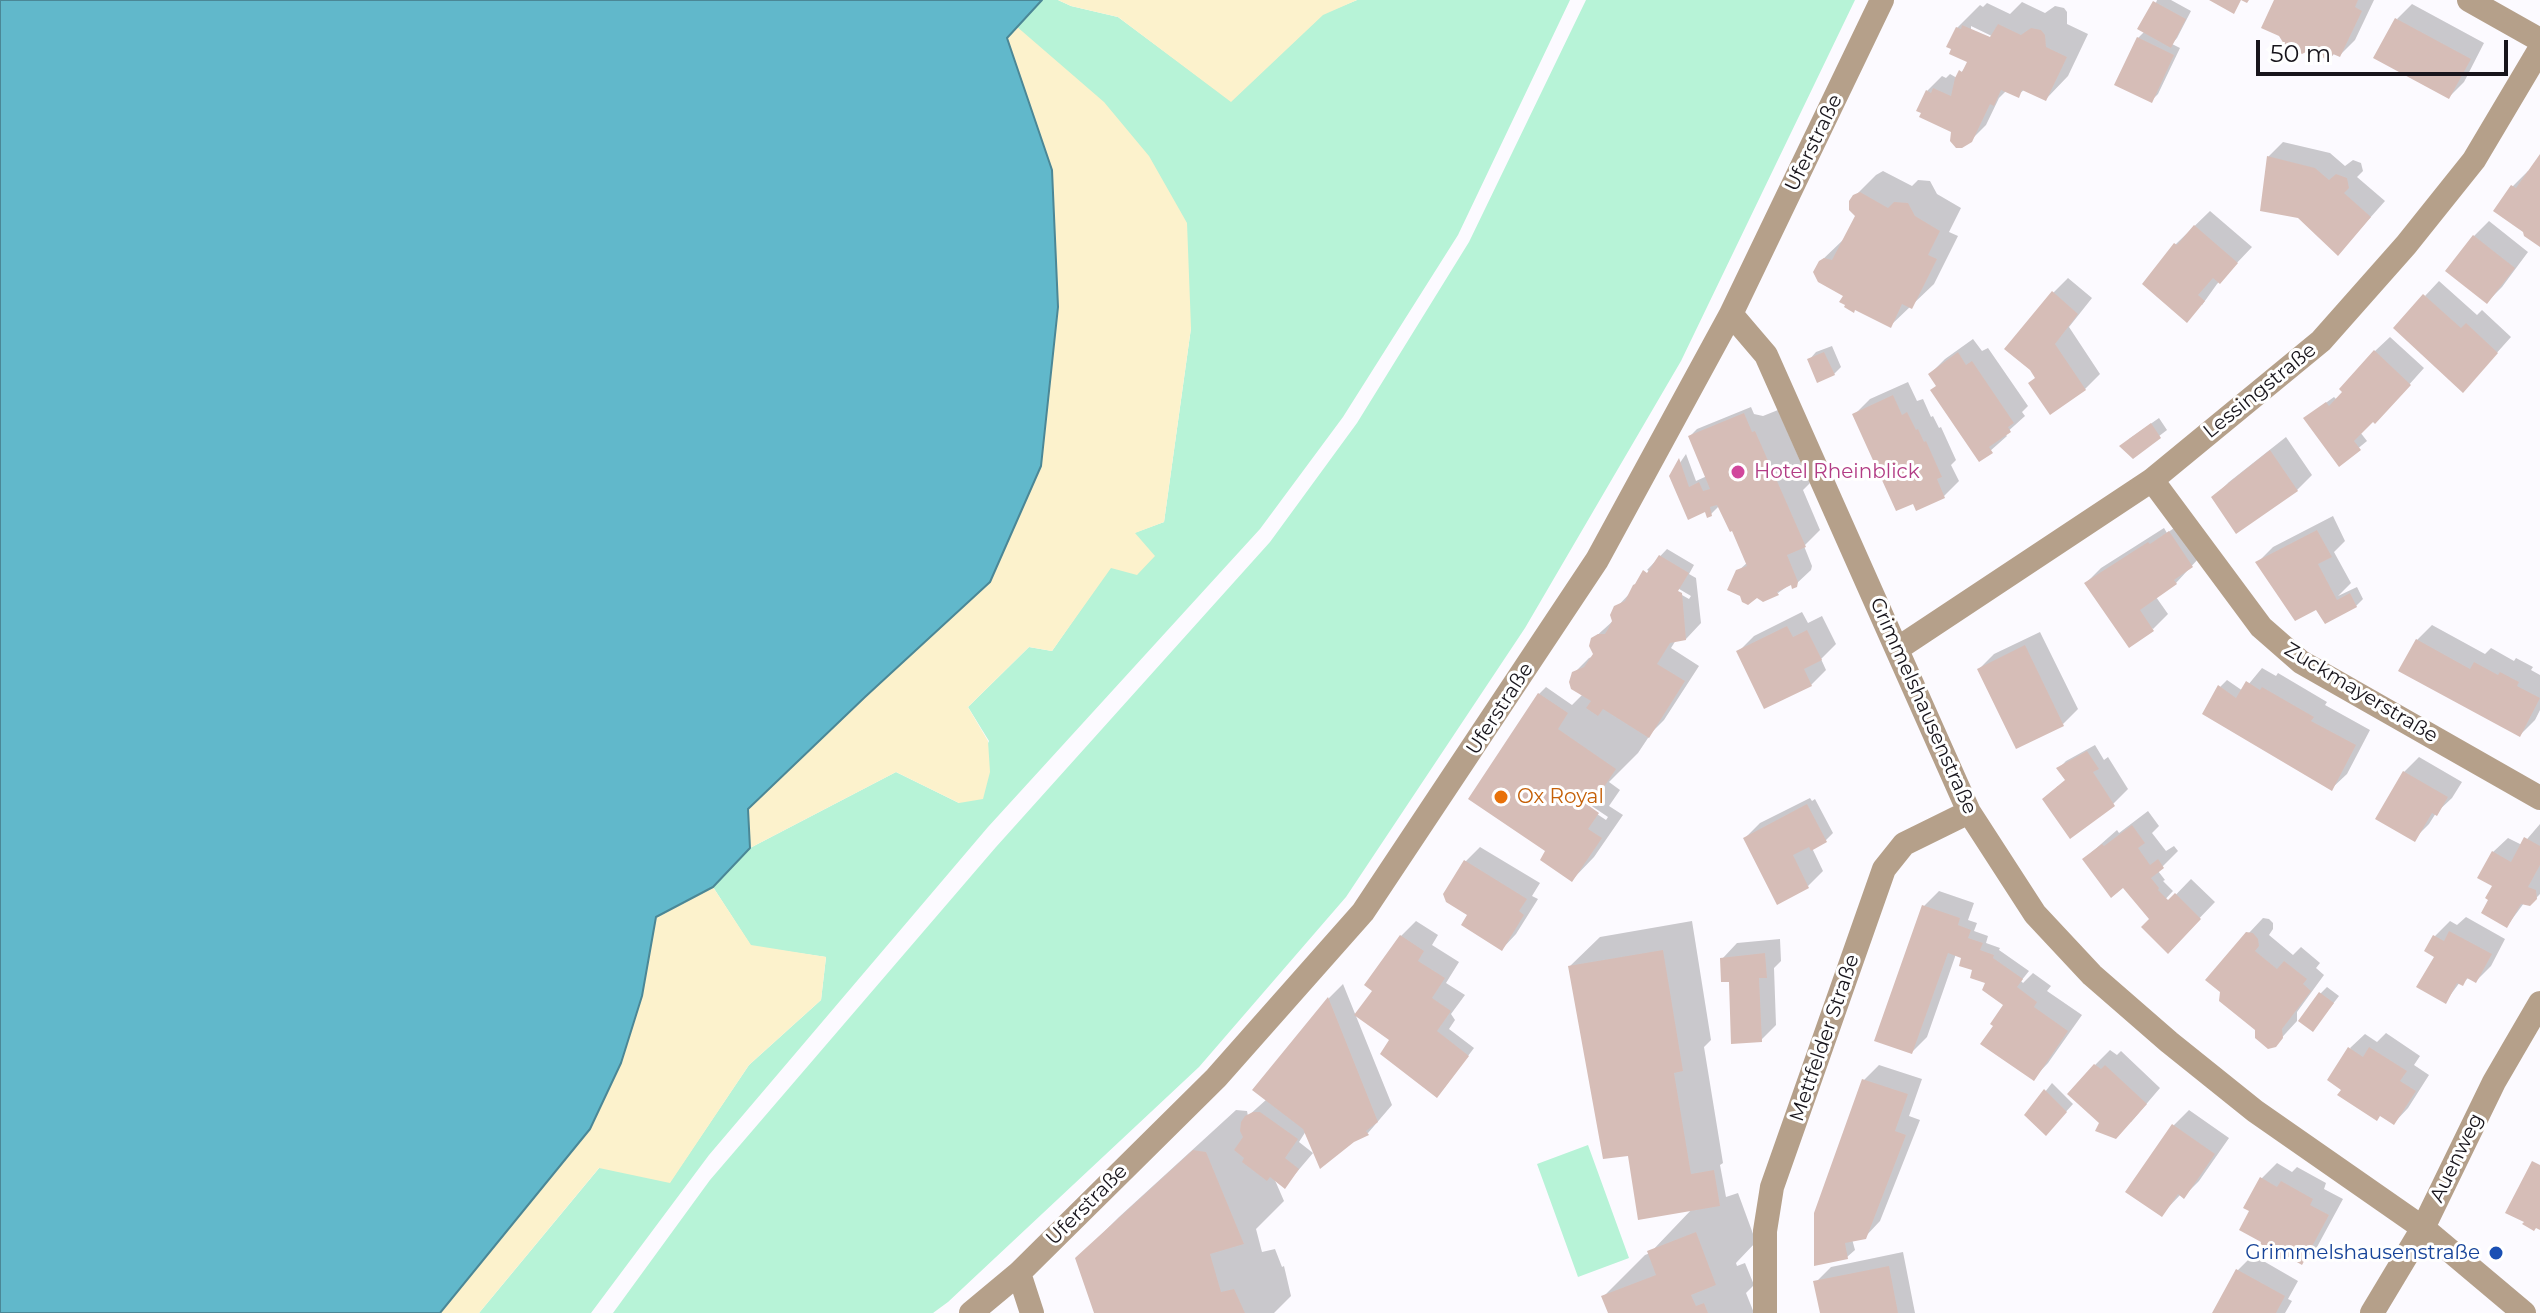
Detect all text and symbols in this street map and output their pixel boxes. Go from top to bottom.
scale bar [2260,24,2512,74]
text: 50 m [2270,39,2331,68]
street label: Uferstraße [1780,91,1848,195]
street label: Lessingstraße [2199,338,2321,444]
place label: Hotel Rheinblick [1754,460,1920,484]
marker: Hotel Rheinblick [1729,463,1747,481]
street label: Grimmelshausenstraße [1864,594,1982,818]
street label: Zuckmayerstraße [2280,638,2442,748]
street label: Uferstraße [1461,659,1539,759]
place label: Ox Royal [1517,785,1604,809]
marker: Ox Royal [1492,788,1510,806]
street label: Mettfelder Straße [1785,951,1865,1125]
street label: Auenweg [2425,1110,2489,1206]
street label: Uferstraße [1041,1159,1133,1251]
place label: Grimmelshausenstraße [2245,1241,2480,1265]
marker: Grimmelshausenstraße [2487,1244,2505,1262]

